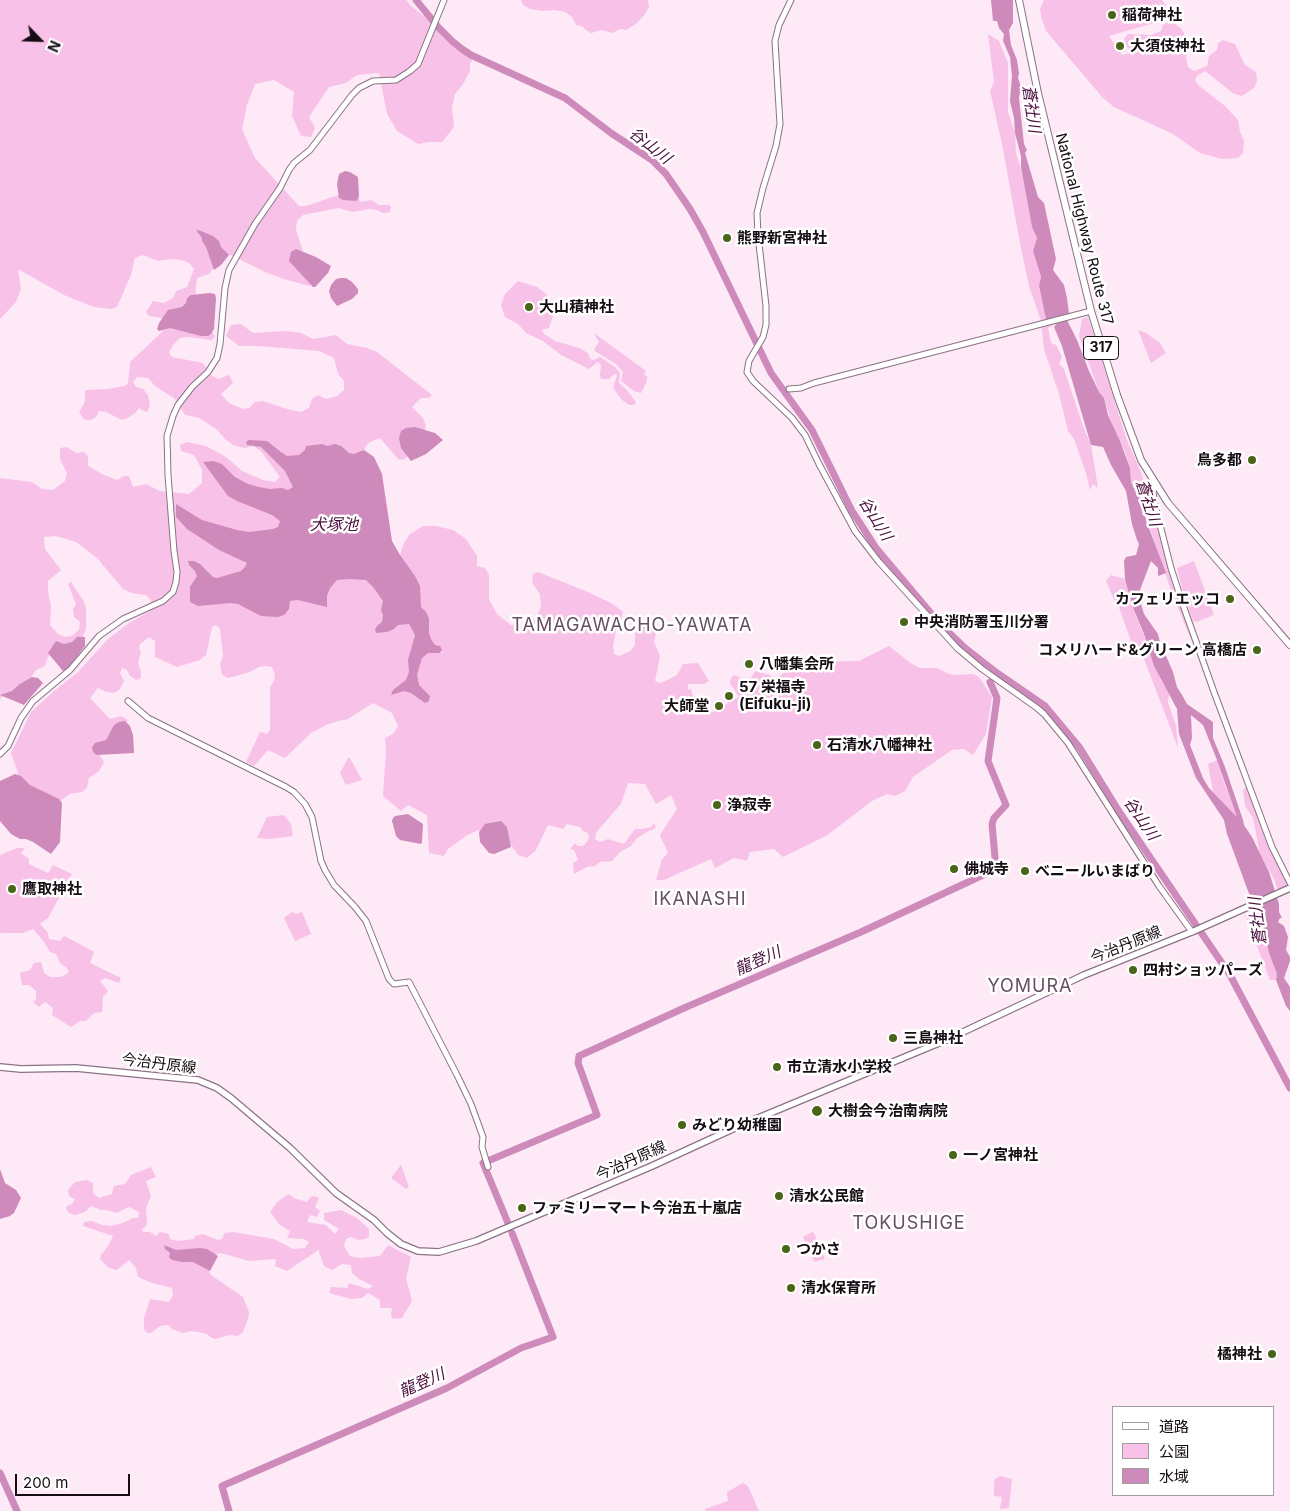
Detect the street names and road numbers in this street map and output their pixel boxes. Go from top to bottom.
street label: National Highway Route 317 [1051,131,1117,327]
road number: 317 [1084,336,1118,359]
street label: 今治丹原線 [1088,923,1164,967]
street label: 今治丹原線 [121,1050,197,1078]
street label: 今治丹原線 [593,1138,669,1184]

